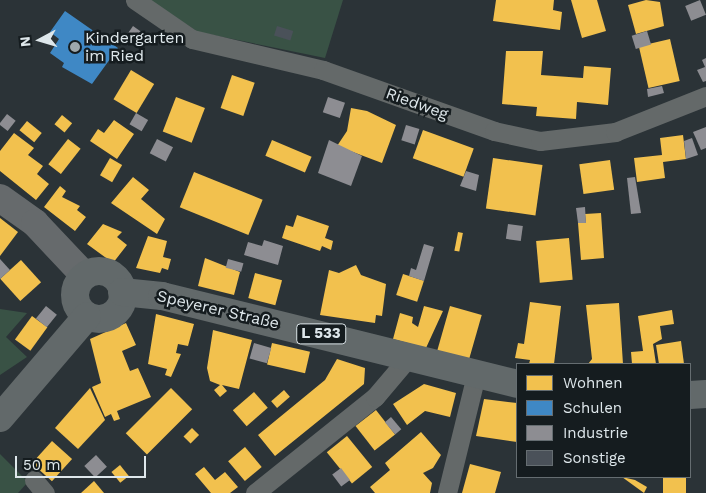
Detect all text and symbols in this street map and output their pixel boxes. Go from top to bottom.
north arrow [15,15,65,65]
place label: Kindergarten im Ried [85,28,185,66]
text: N [17,36,34,48]
marker: Kindergarten im Ried [69,41,81,53]
street label: Riedweg [383,84,451,124]
street label: Speyerer Straße [155,287,281,333]
road number: L 533 [296,322,346,346]
legend [516,363,691,478]
text: Wohnen [563,374,622,392]
text: Schulen [563,399,622,417]
text: Industrie [563,424,628,442]
scale bar [18,446,149,478]
text: Sonstige [563,449,626,467]
text: 50 m [23,456,60,474]

